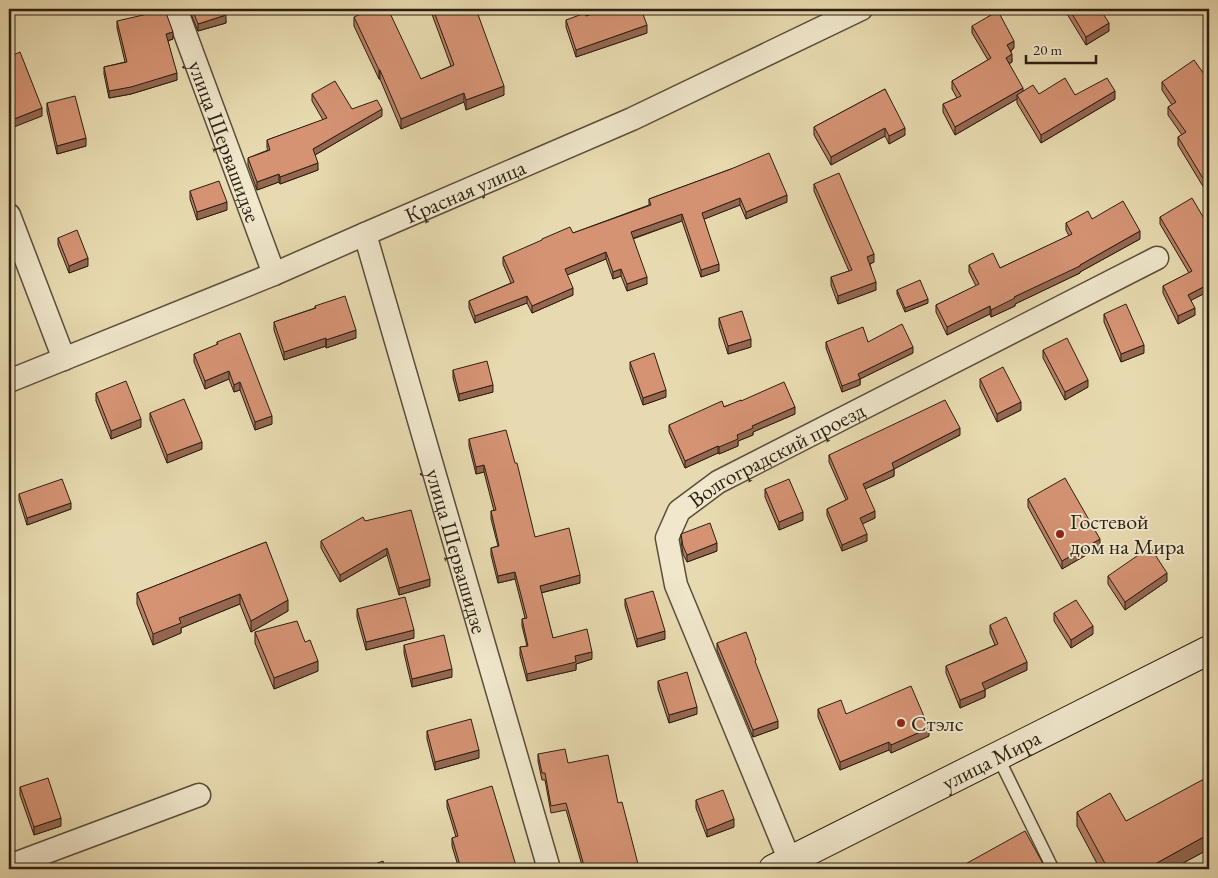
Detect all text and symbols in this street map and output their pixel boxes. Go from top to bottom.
scale bar [1026,32,1096,64]
text: 20 m [1033,40,1062,59]
street label: улица Шервашидзе [182,56,268,227]
street label: Красная улица [400,152,530,230]
street label: Волгоградский проезд [682,395,870,514]
street label: улица Шервашидзе [419,465,495,637]
place label: Гостевой дом на Мира [1070,507,1185,561]
marker: Гостевой дом на Мира [1054,528,1066,540]
place label: Стэлс [911,709,964,738]
marker: Стэлс [895,717,907,729]
street label: улица Мира [937,722,1046,796]

